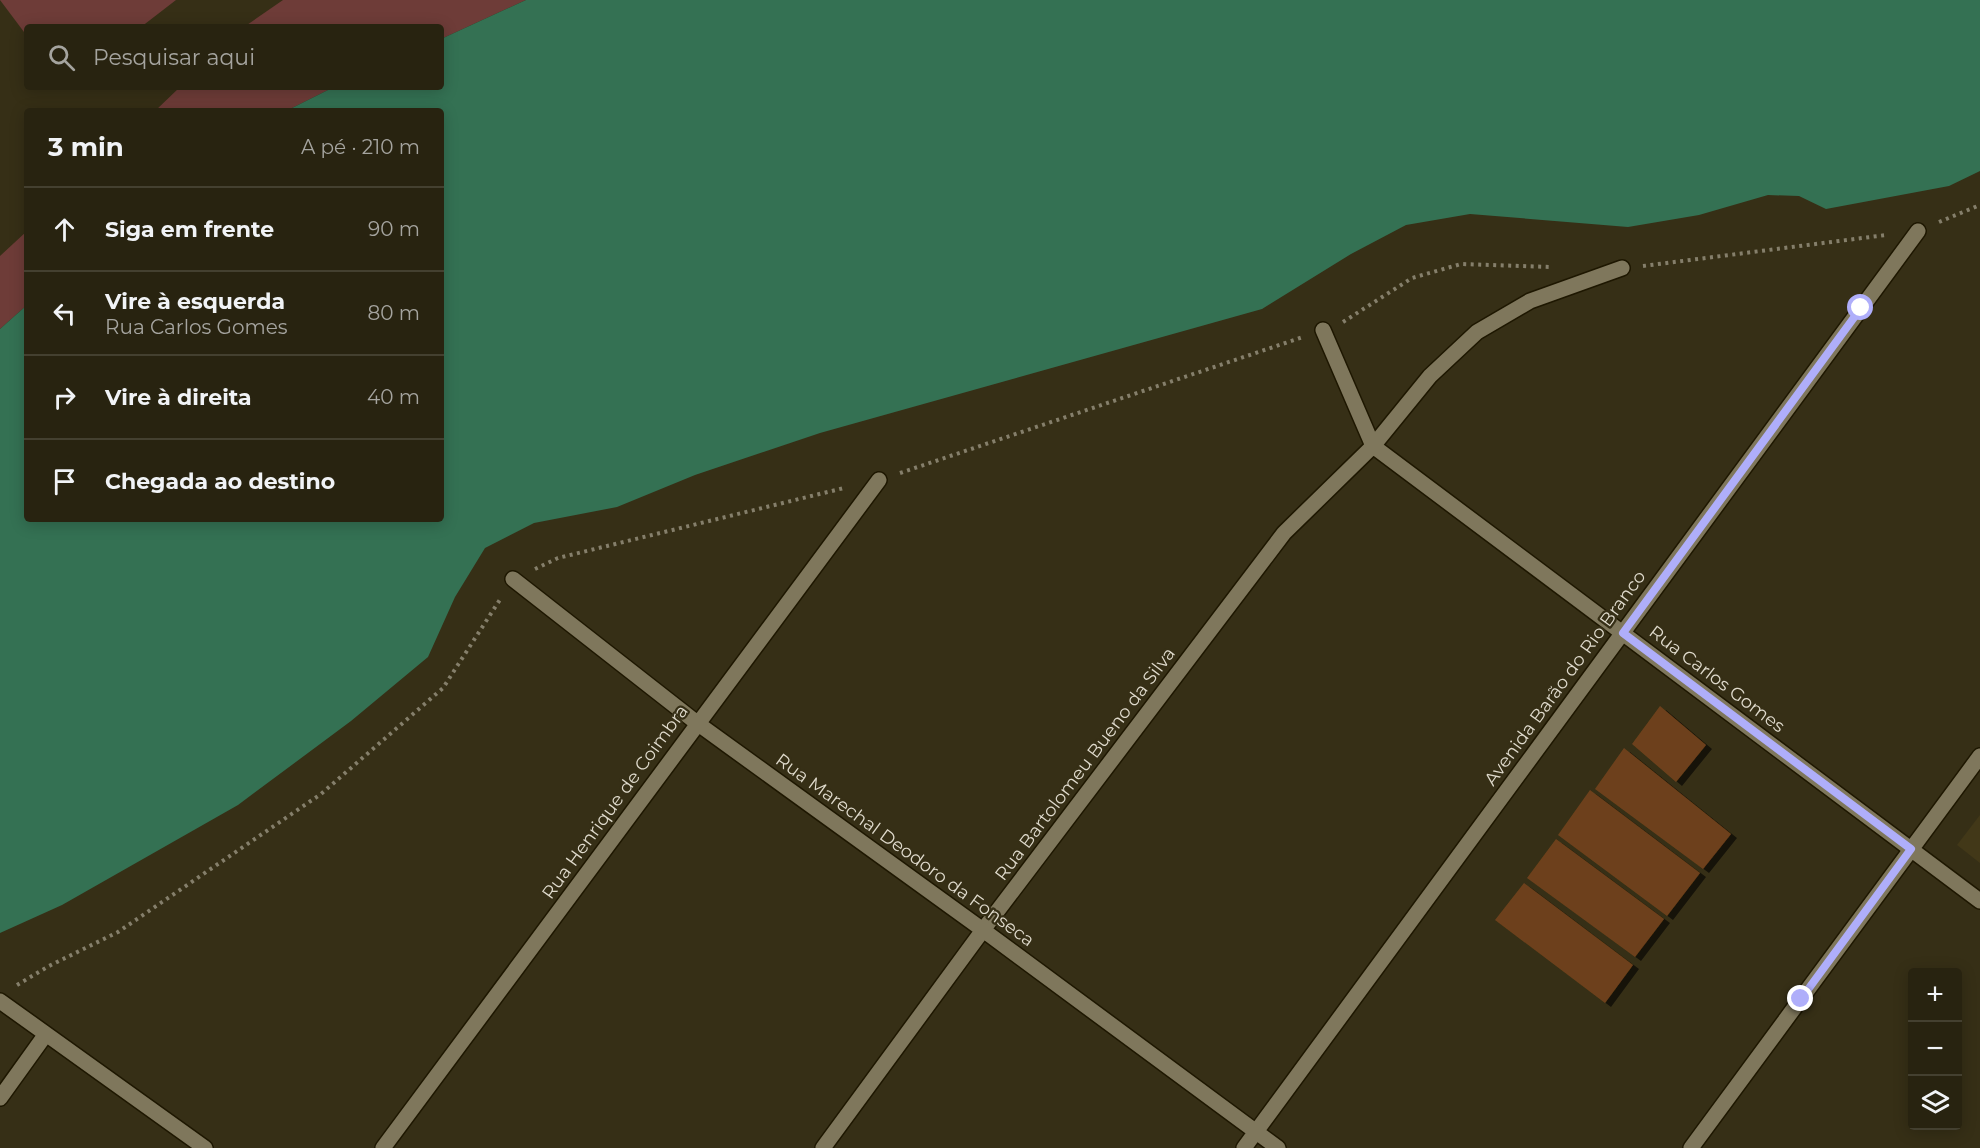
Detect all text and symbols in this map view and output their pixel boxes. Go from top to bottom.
search box [24,24,444,90]
icon: search [45,41,78,74]
text: Pesquisar aqui [93,44,255,71]
text: 3 min [48,131,124,163]
text: A pé · 210 m [301,135,420,159]
icon: ahead [48,213,81,246]
text: Siga em frente [105,216,274,243]
text: 90 m [368,217,420,241]
text: Vire à esquerda [105,288,285,315]
route start [1847,294,1873,320]
icon: left [48,297,81,330]
text: 80 m [368,301,420,325]
text: Rua Carlos Gomes [105,315,288,339]
icon: right [48,381,81,414]
text: Vire à direita [105,384,252,411]
text: 40 m [367,385,420,409]
icon: arrive [48,465,81,498]
text: Chegada ao destino [105,468,335,495]
street label: Avenida Barão do Rio Branco [1479,566,1651,790]
street label: Rua Carlos Gomes [1645,621,1789,737]
street label: Rua Bartolomeu Bueno da Silva [990,643,1180,885]
street label: Rua Henrique de Coimbra [537,701,693,903]
street label: Rua Marechal Deodoro da Fonseca [771,749,1039,951]
map controls [1908,968,1962,1130]
button: + [1908,968,1962,1022]
route end [1787,985,1813,1011]
button: − [1908,1022,1962,1076]
button: layers [1908,1076,1962,1130]

